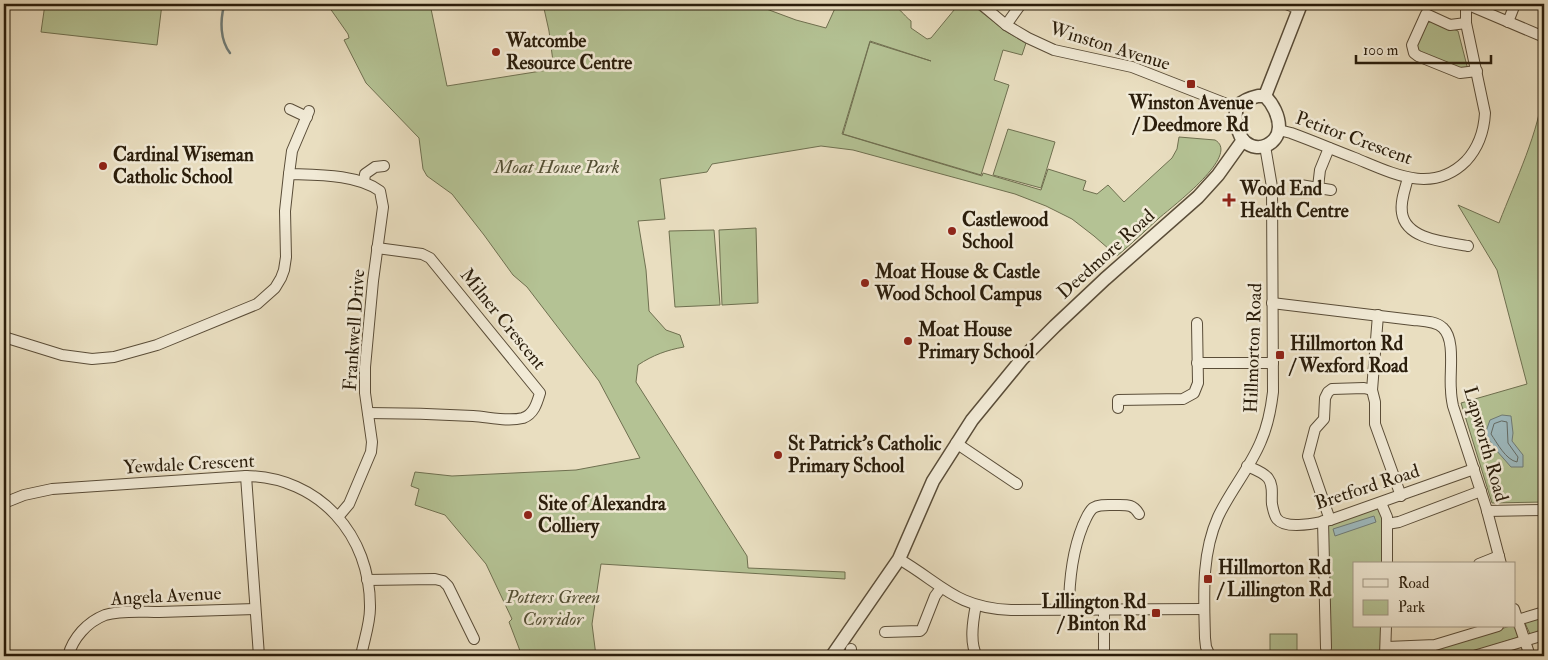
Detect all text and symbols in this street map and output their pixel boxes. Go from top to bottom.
street label: Winston Avenue [1046,16,1173,76]
place label: Watcombe Resource Centre [505,29,632,75]
scale bar [1356,32,1490,64]
text: 100 m [1363,41,1399,60]
marker: Watcombe Resource Centre [490,46,502,58]
marker: Winston Avenue / Deedmore Rd [1185,78,1197,90]
place label: Winston Avenue / Deedmore Rd [1128,91,1253,137]
street label: Petitor Crescent [1292,106,1416,170]
place label: Cardinal Wiseman Catholic School [113,143,254,189]
park label: Moat House Park [493,155,620,179]
marker: Cardinal Wiseman Catholic School [97,160,109,172]
place label: Wood End Health Centre [1239,177,1349,223]
marker: Wood End Health Centre [1222,193,1236,207]
street label: Deedmore Road [1052,203,1160,304]
place label: Castlewood School [962,208,1049,254]
marker: Castlewood School [946,225,958,237]
place label: Moat House & Castle Wood School Campus [874,260,1042,307]
street label: Milner Crescent [455,263,551,375]
street label: Frankwell Drive [338,268,370,392]
marker: Moat House & Castle Wood School Campus [859,277,871,289]
street label: Hillmorton Road [1239,282,1267,413]
place label: Moat House Primary School [917,318,1034,365]
place label: Hillmorton Rd / Wexford Road [1288,332,1409,378]
marker: Moat House Primary School [902,335,914,347]
marker: Hillmorton Rd / Wexford Road [1274,349,1286,361]
street label: Lapworth Road [1457,384,1514,505]
place label: St Patrick's Catholic Primary School [788,432,942,479]
street label: Yewdale Crescent [123,449,255,479]
marker: St Patrick's Catholic Primary School [772,449,784,461]
street label: Bretford Road [1312,459,1423,515]
place label: Site of Alexandra Colliery [538,492,667,539]
marker: Site of Alexandra Colliery [522,509,534,521]
place label: Hillmorton Rd / Lillington Rd [1216,556,1332,603]
legend [1353,562,1516,628]
marker: Hillmorton Rd / Lillington Rd [1202,573,1214,585]
text: Road [1398,574,1430,593]
street label: Angela Avenue [109,581,222,611]
park label: Potters Green Corridor [505,585,600,631]
place label: Lillington Rd / Binton Rd [1041,590,1147,636]
text: Park [1398,598,1425,617]
marker: Lillington Rd / Binton Rd [1150,607,1162,619]

